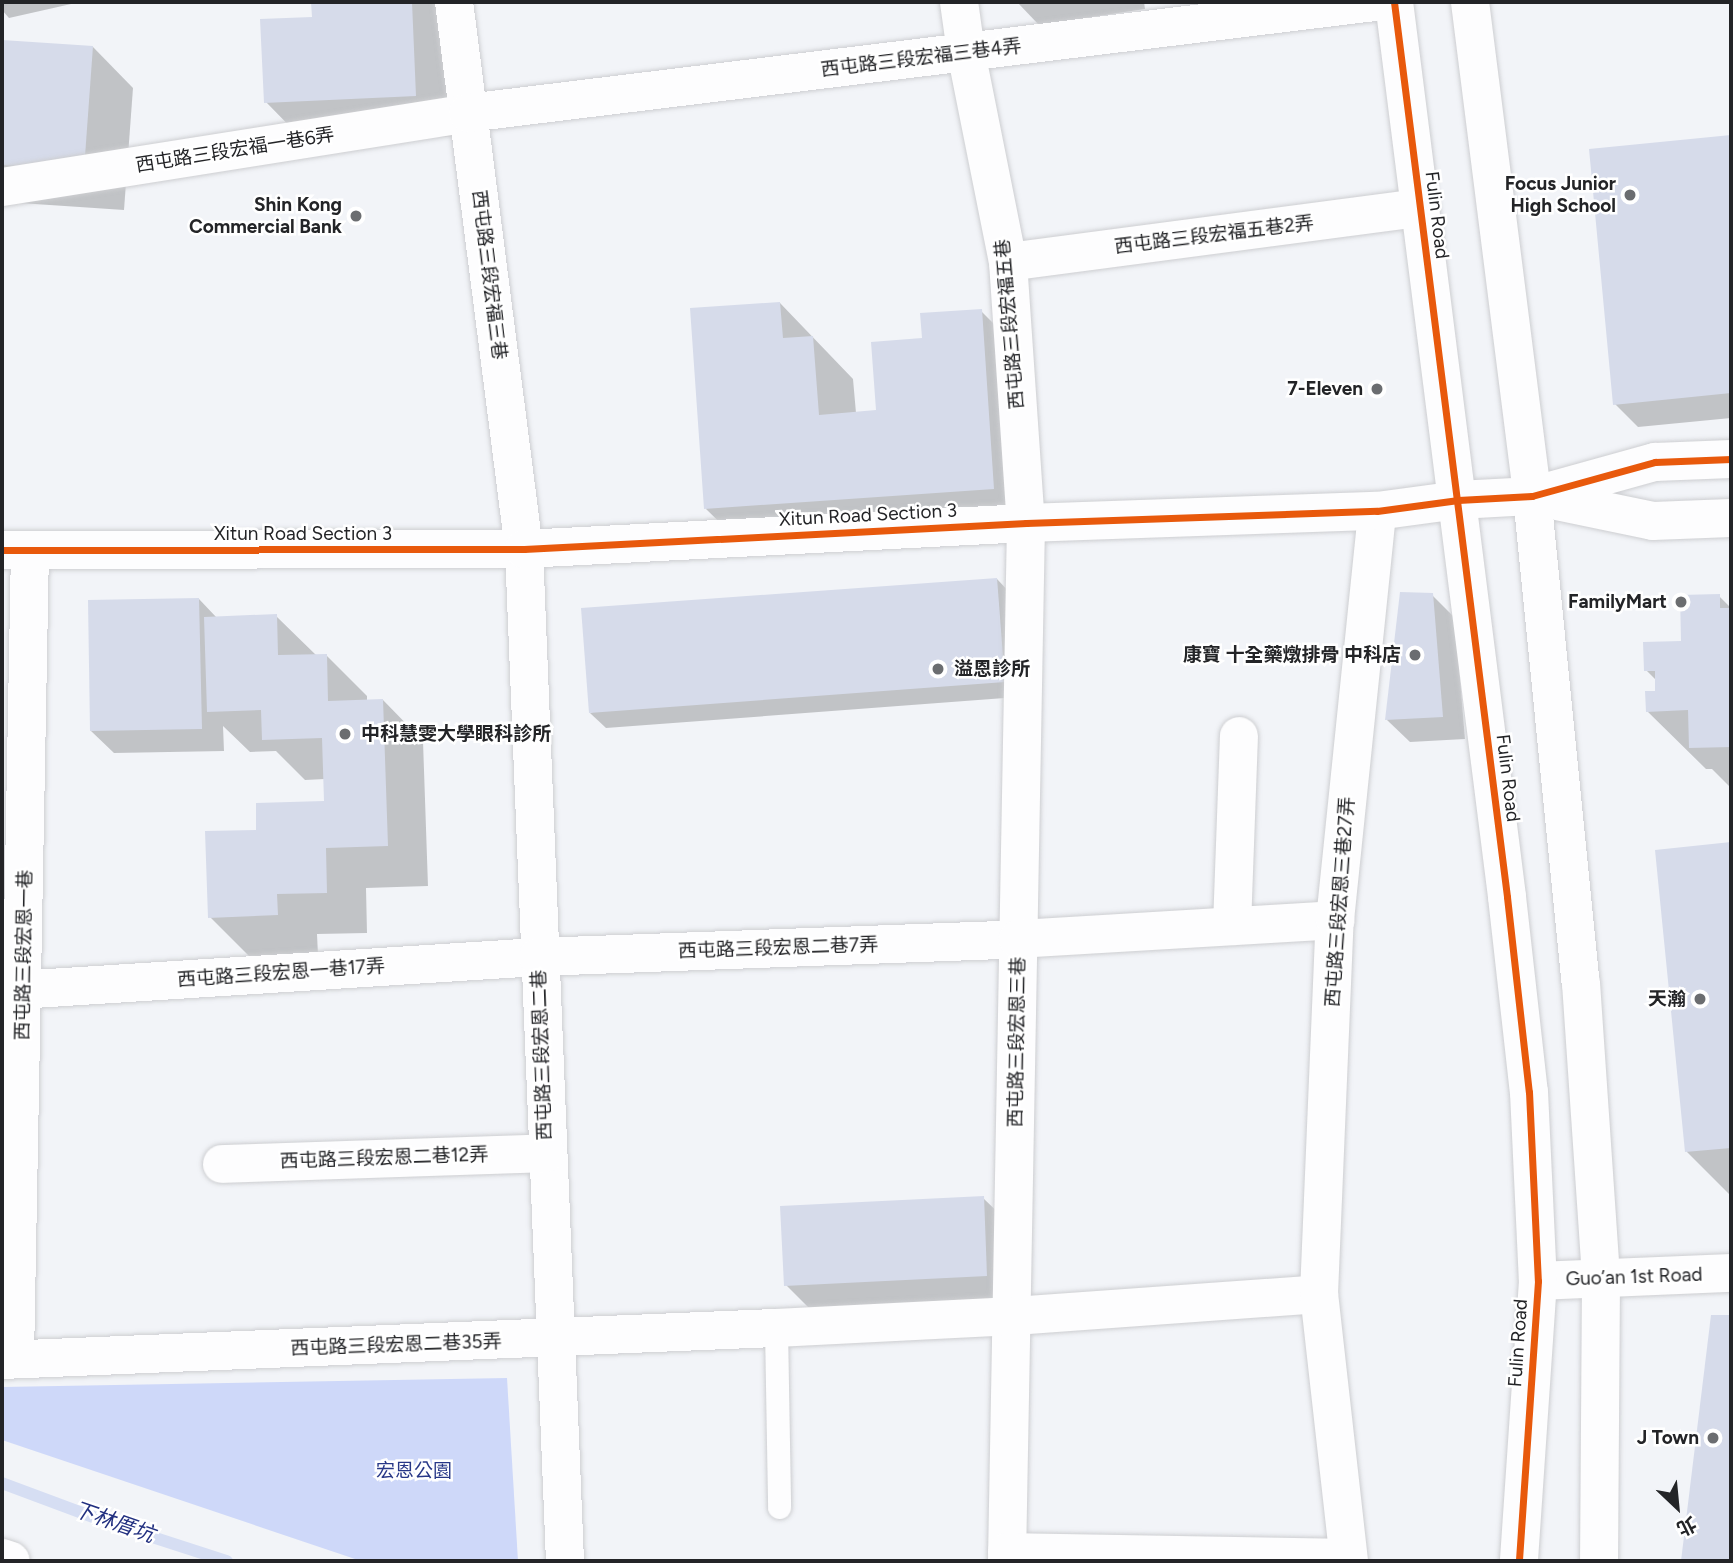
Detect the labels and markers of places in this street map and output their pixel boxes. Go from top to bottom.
place label: Focus Junior High School [1505,173,1616,217]
marker: Focus Junior High School [1622,187,1638,203]
place label: Shin Kong Commercial Bank [189,194,342,238]
marker: Shin Kong Commercial Bank [348,208,364,224]
place label: 7-Eleven [1287,378,1363,400]
marker: 7-Eleven [1369,381,1385,397]
place label: FamilyMart [1568,591,1667,613]
marker: FamilyMart [1673,594,1689,610]
place label: 康寶 十全藥燉排骨 中科店 [1183,644,1401,666]
marker: 康寶 十全藥燉排骨 中科店 [1407,647,1423,663]
place label: 溢恩診所 [954,658,1030,680]
marker: 溢恩診所 [928,659,948,679]
place label: 中科慧雯大學眼科診所 [361,723,551,745]
marker: 中科慧雯大學眼科診所 [335,724,355,744]
place label: 天瀚 [1648,988,1686,1010]
marker: 天瀚 [1692,991,1708,1007]
place label: J Town [1637,1427,1699,1449]
marker: J Town [1705,1430,1721,1446]

